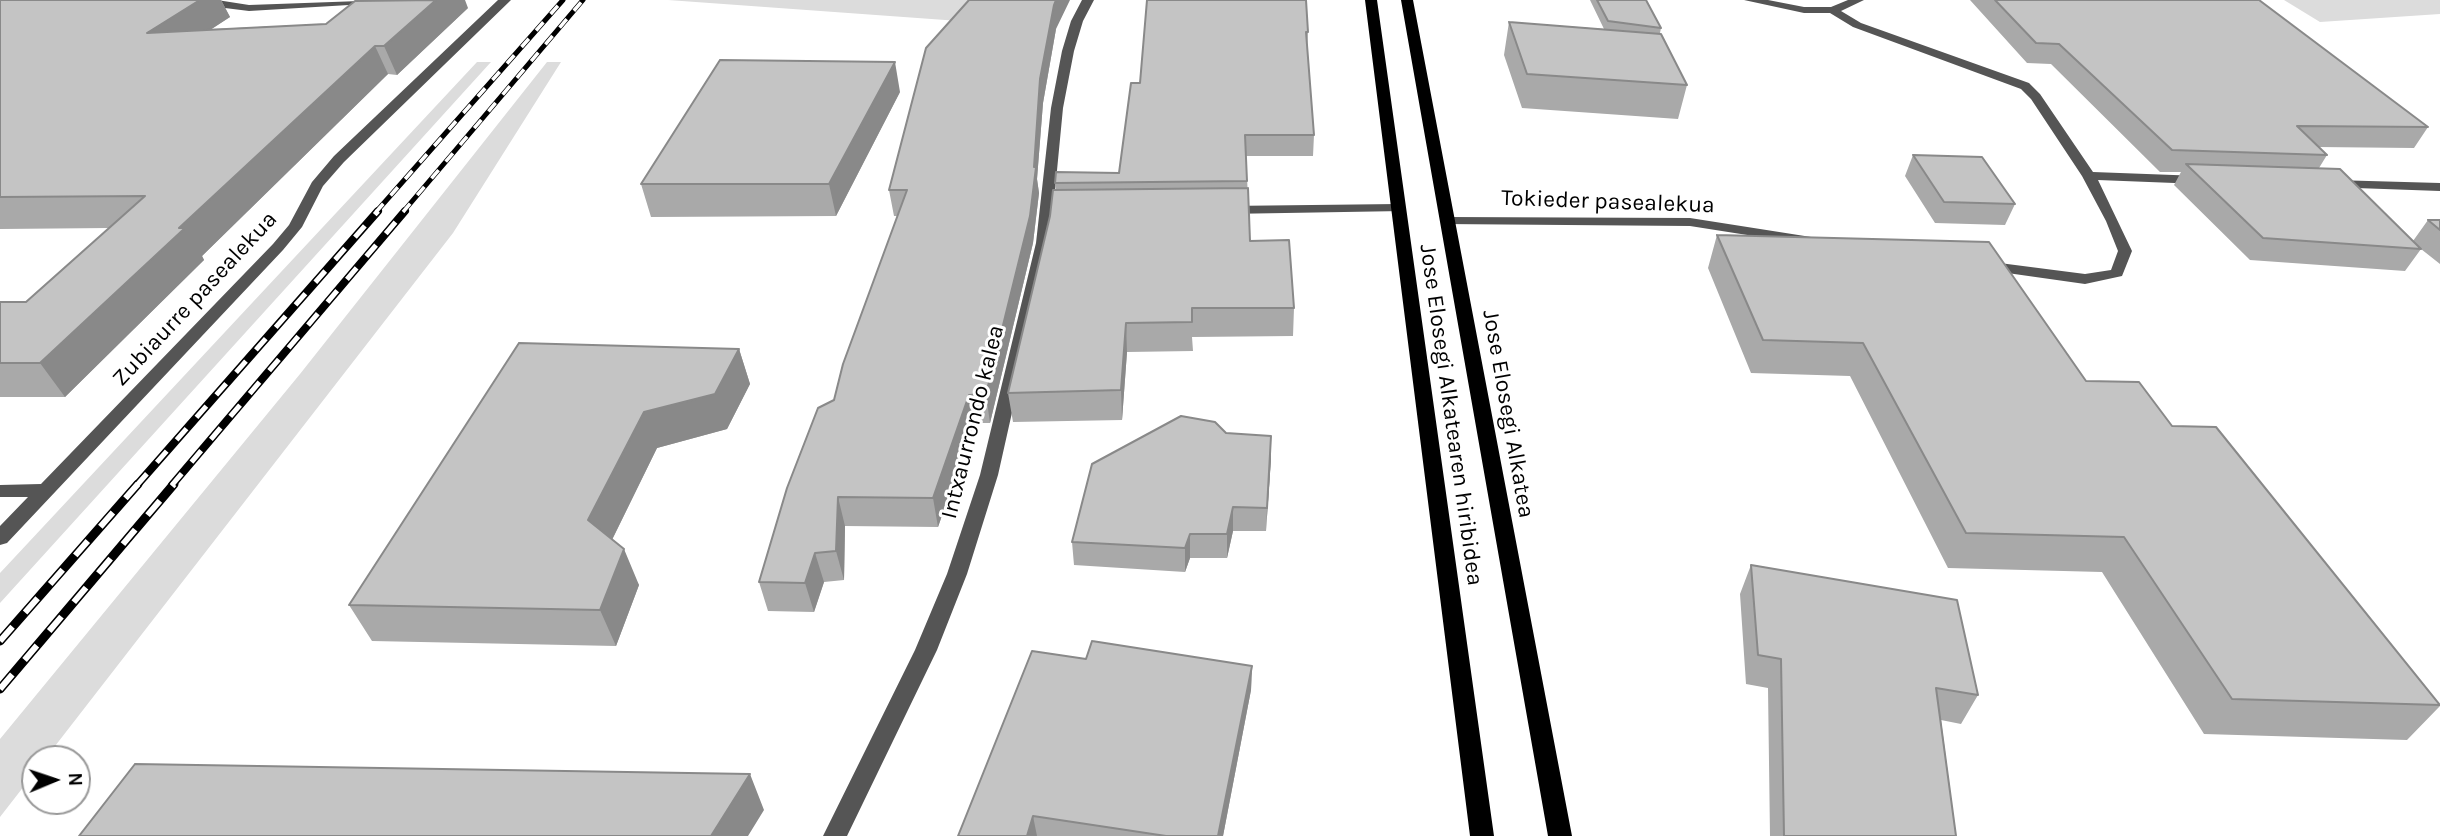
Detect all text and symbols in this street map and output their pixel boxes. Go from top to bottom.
street label: Tokieder pasealekua [1501,184,1715,220]
street label: Zubiaurre pasealekua [107,206,283,392]
street label: Jose Elosegi Alkatearen hiribidea [1413,242,1489,588]
street label: Jose Elosegi Alkatea [1476,308,1540,520]
street label: Intxaurrondo kalea [936,322,1010,522]
north arrow [21,745,91,815]
text: N [64,772,86,787]

